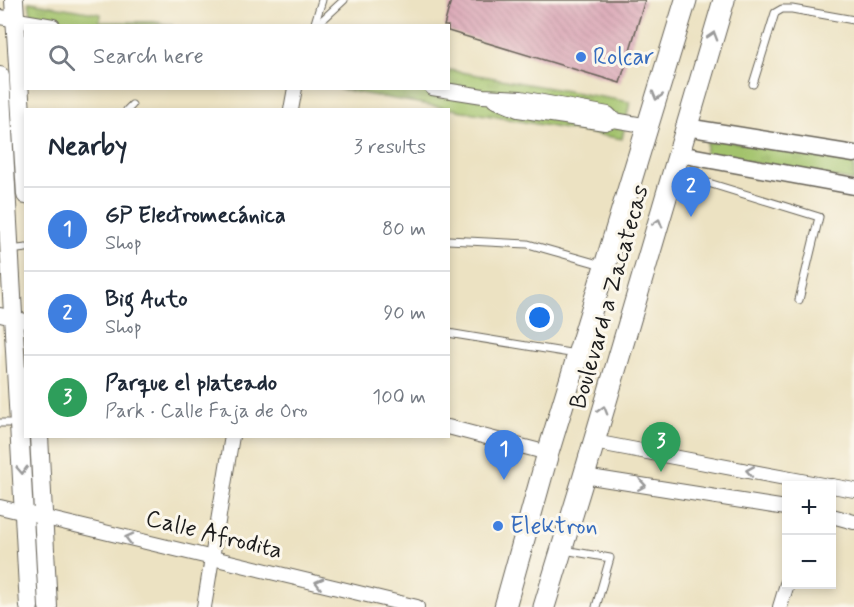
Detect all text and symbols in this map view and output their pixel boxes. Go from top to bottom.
search box [24,24,450,90]
one-way arrow [706,31,718,42]
icon: search [45,41,78,74]
place label: Rolcar [593,42,654,73]
text: Search here [93,43,204,71]
marker: Rolcar [574,50,588,64]
one-way arrow [652,91,664,101]
text: Nearby [48,130,127,164]
text: 3 results [354,134,426,161]
pin: 2 [672,168,710,217]
street label: Boulevard a Zacatecas [563,181,657,413]
text: GP Electromecánica [105,202,286,230]
text: 1 [63,216,72,243]
text: 80 m [382,216,426,243]
one-way arrow [651,218,664,228]
text: Shop [105,230,142,257]
text: Big Auto [105,286,188,314]
text: 2 [63,300,72,327]
text: 90 m [383,300,426,327]
your location [525,303,554,332]
text: Shop [105,314,142,341]
text: Parque el plateado [105,370,277,398]
text: 3 [63,384,72,411]
text: 100 m [372,384,426,411]
text: Park · Calle Faja de Oro [105,398,308,425]
one-way arrow [596,405,608,416]
pin: 3 [642,422,680,472]
pin: 1 [484,430,524,480]
one-way arrow [745,465,755,478]
one-way arrow [15,466,28,475]
one-way arrow [637,479,647,491]
map controls [782,481,836,589]
button: + [782,481,836,535]
street label: Calle Afrodita [142,503,286,567]
place label: Elektron [510,511,598,542]
marker: Elektron [491,519,505,533]
one-way arrow [125,532,135,545]
button: − [782,535,836,589]
one-way arrow [314,578,324,591]

